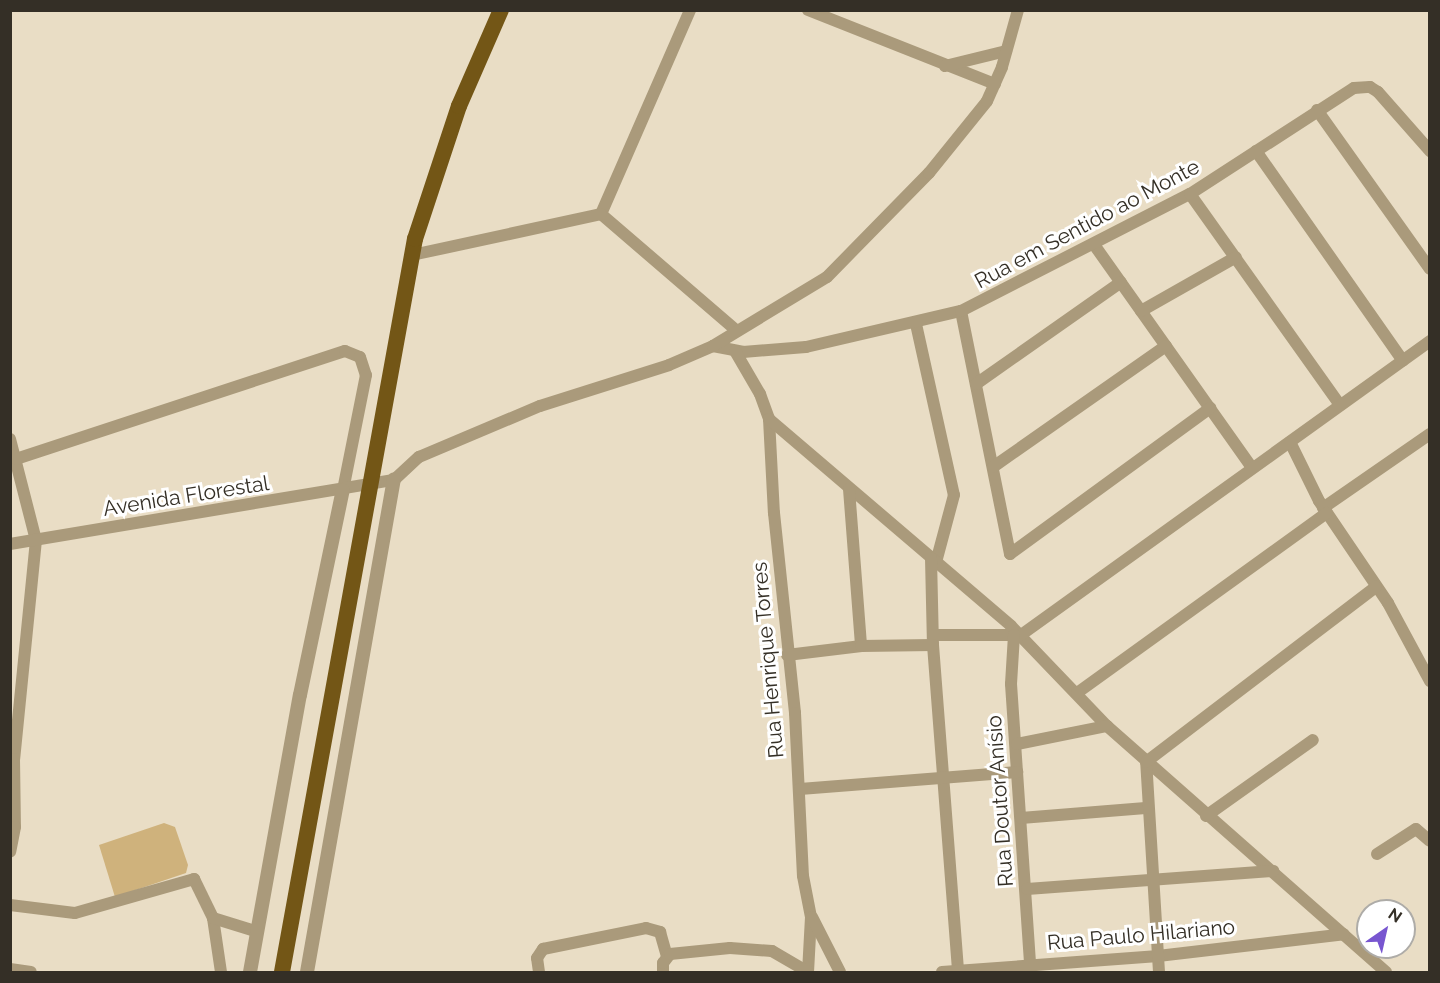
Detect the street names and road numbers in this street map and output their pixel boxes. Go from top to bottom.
street label: Rua em Sentido ao Monte [970,154,1204,294]
street label: Avenida Florestal [101,470,271,522]
street label: Rua Henrique Torres [747,560,789,760]
street label: Rua Doutor Anísio [981,714,1019,888]
street label: Rua Paulo Hilariano [1046,914,1236,956]

